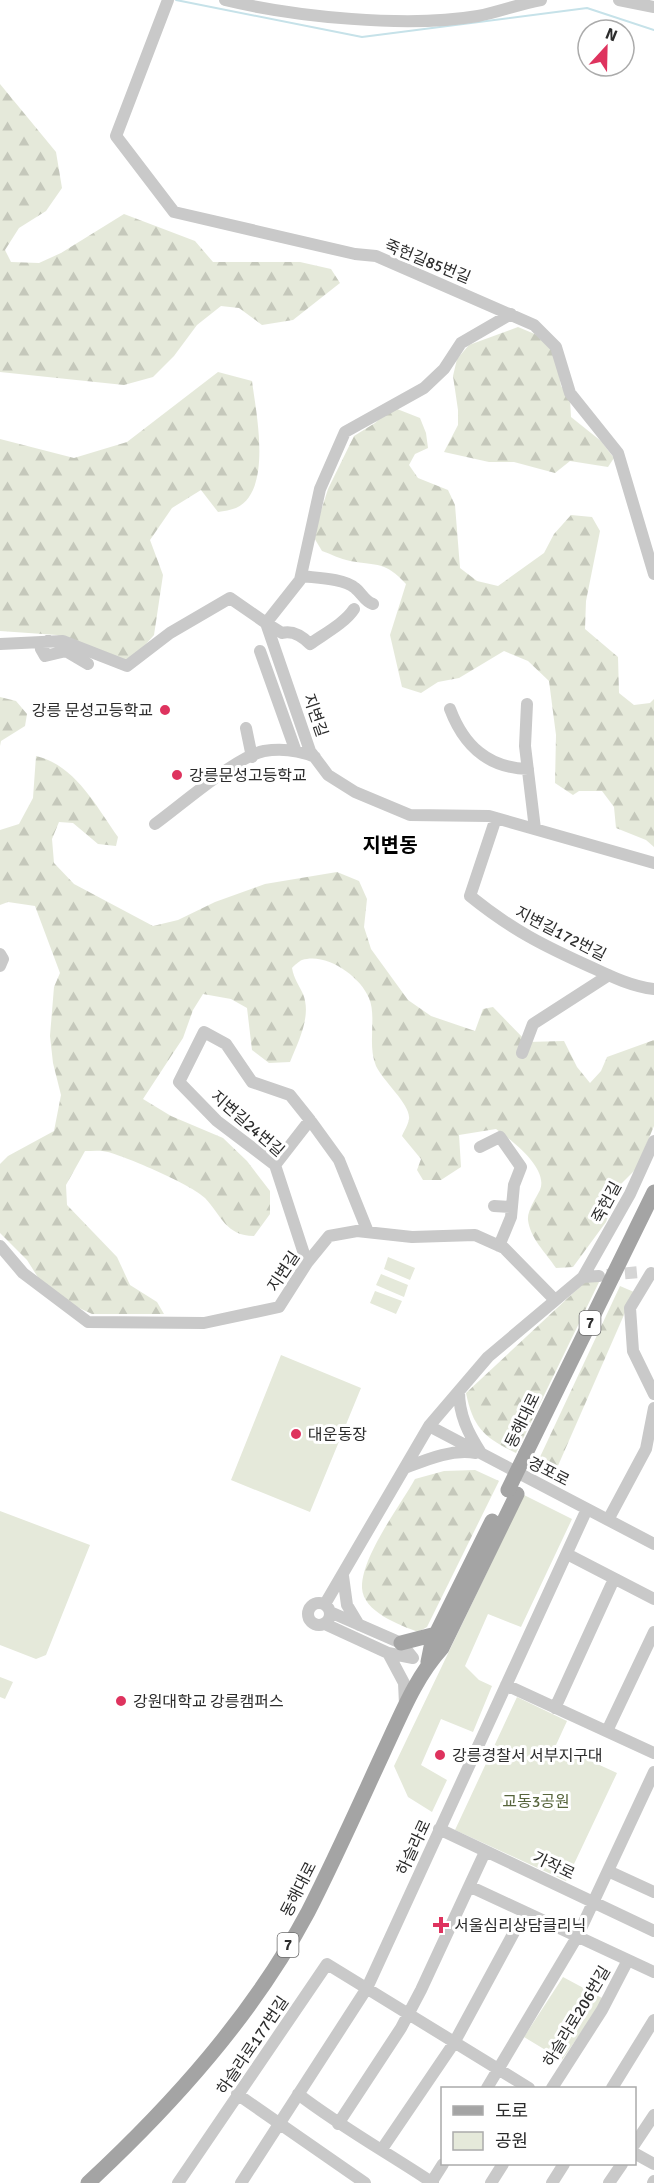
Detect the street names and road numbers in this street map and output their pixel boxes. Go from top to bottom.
street label: 죽헌길85번길 [382,236,474,288]
street label: 지변길 [298,691,332,739]
street label: 지변길172번길 [512,902,609,965]
street label: 지변길24번길 [206,1086,288,1161]
street label: 죽헌길 [588,1178,626,1227]
street label: 지변길 [263,1248,304,1295]
road number: 7 [580,1311,600,1335]
street label: 동해대로 [501,1389,545,1451]
street label: 경포로 [524,1453,573,1491]
street label: 하슬라로 [392,1816,436,1878]
street label: 가작로 [529,1848,578,1884]
street label: 동해대로 [277,1858,321,1920]
road number: 7 [278,1933,298,1957]
street label: 하슬라로206번길 [539,1962,615,2071]
street label: 하슬라로177번길 [213,1993,293,2099]

